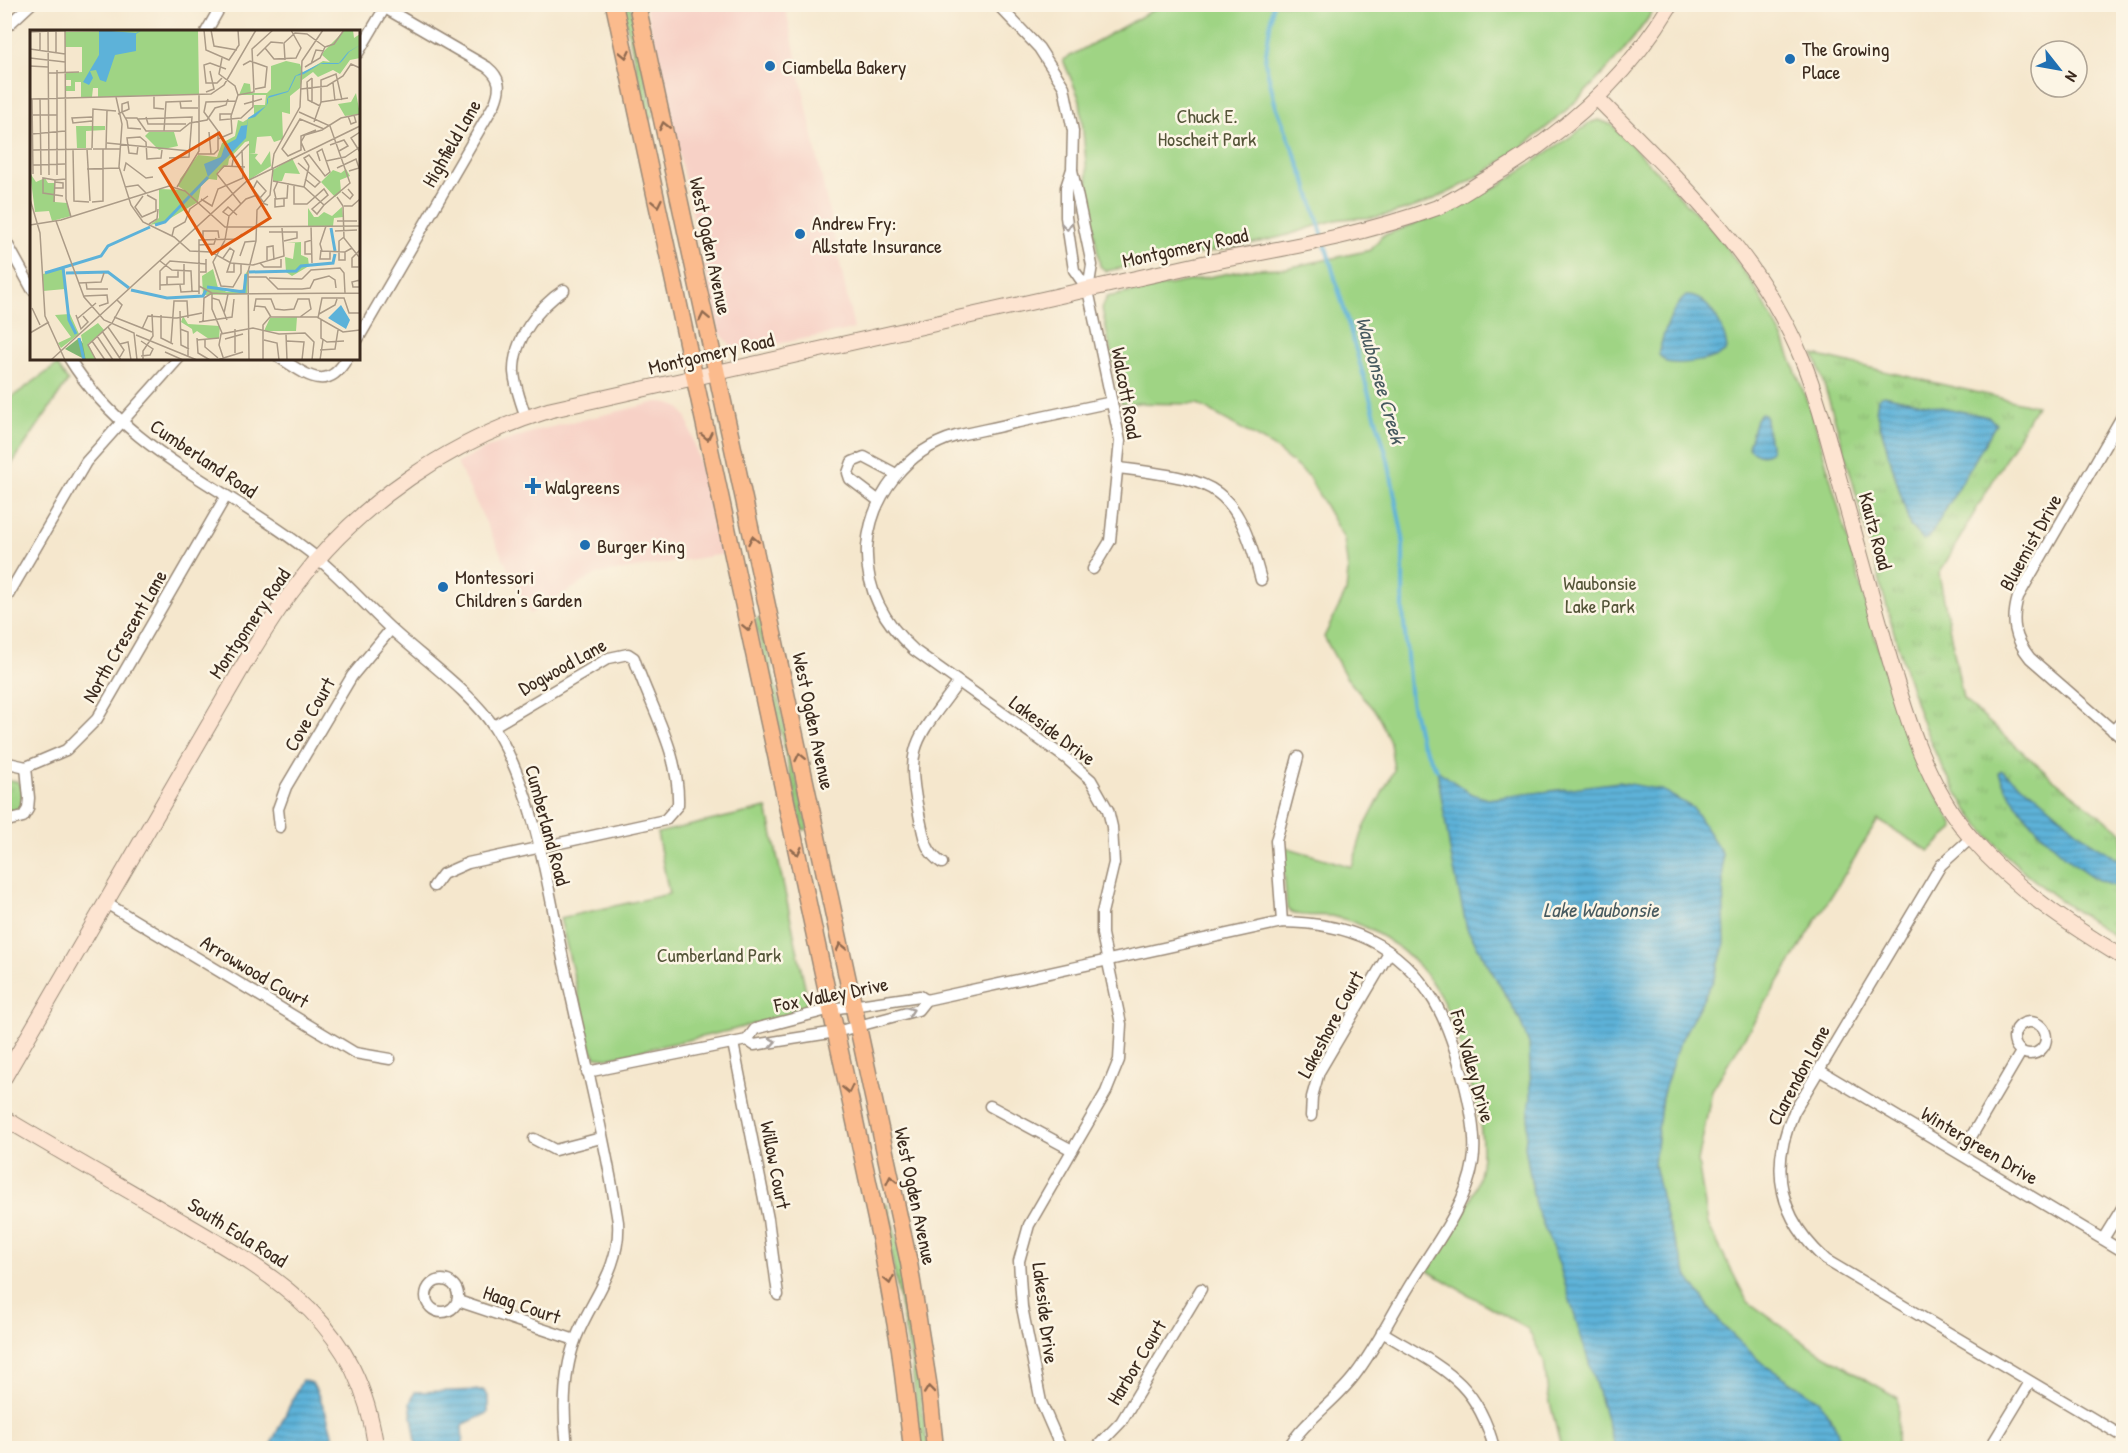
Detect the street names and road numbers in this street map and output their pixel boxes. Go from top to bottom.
street label: Highfield Lane [415,94,487,192]
street label: West Ogden Avenue [683,175,739,317]
street label: Montgomery Road [1120,220,1251,274]
street label: Montgomery Road [646,325,777,381]
street label: Walcott Road [1106,345,1148,441]
street label: Cumberland Road [145,412,263,504]
street label: Kautz Road [1853,489,1899,573]
street label: Bluemist Drive [1992,489,2068,595]
street label: Montgomery Road [202,562,296,684]
street label: North Crescent Lane [75,565,173,707]
street label: Dogwood Lane [513,631,611,701]
street label: West Ogden Avenue [786,650,842,792]
street label: Cove Court [277,671,342,756]
street label: Lakeside Drive [1004,689,1102,771]
street label: Cumberland Road [519,762,577,888]
street label: Arrowwood Court [196,928,315,1015]
street label: Lakeshore Court [1290,965,1370,1082]
street label: Fox Valley Drive [771,970,890,1018]
street label: Fox Valley Drive [1444,1006,1502,1125]
street label: Clarendon Lane [1760,1020,1836,1130]
street label: Wintergreen Drive [1916,1099,2044,1191]
street label: Willow Court [754,1119,798,1212]
street label: West Ogden Avenue [888,1125,944,1267]
street label: South Eola Road [183,1191,293,1273]
street label: Lakeside Drive [1026,1261,1066,1365]
street label: Haag Court [480,1278,565,1330]
street label: Harbor Court [1100,1313,1173,1410]

